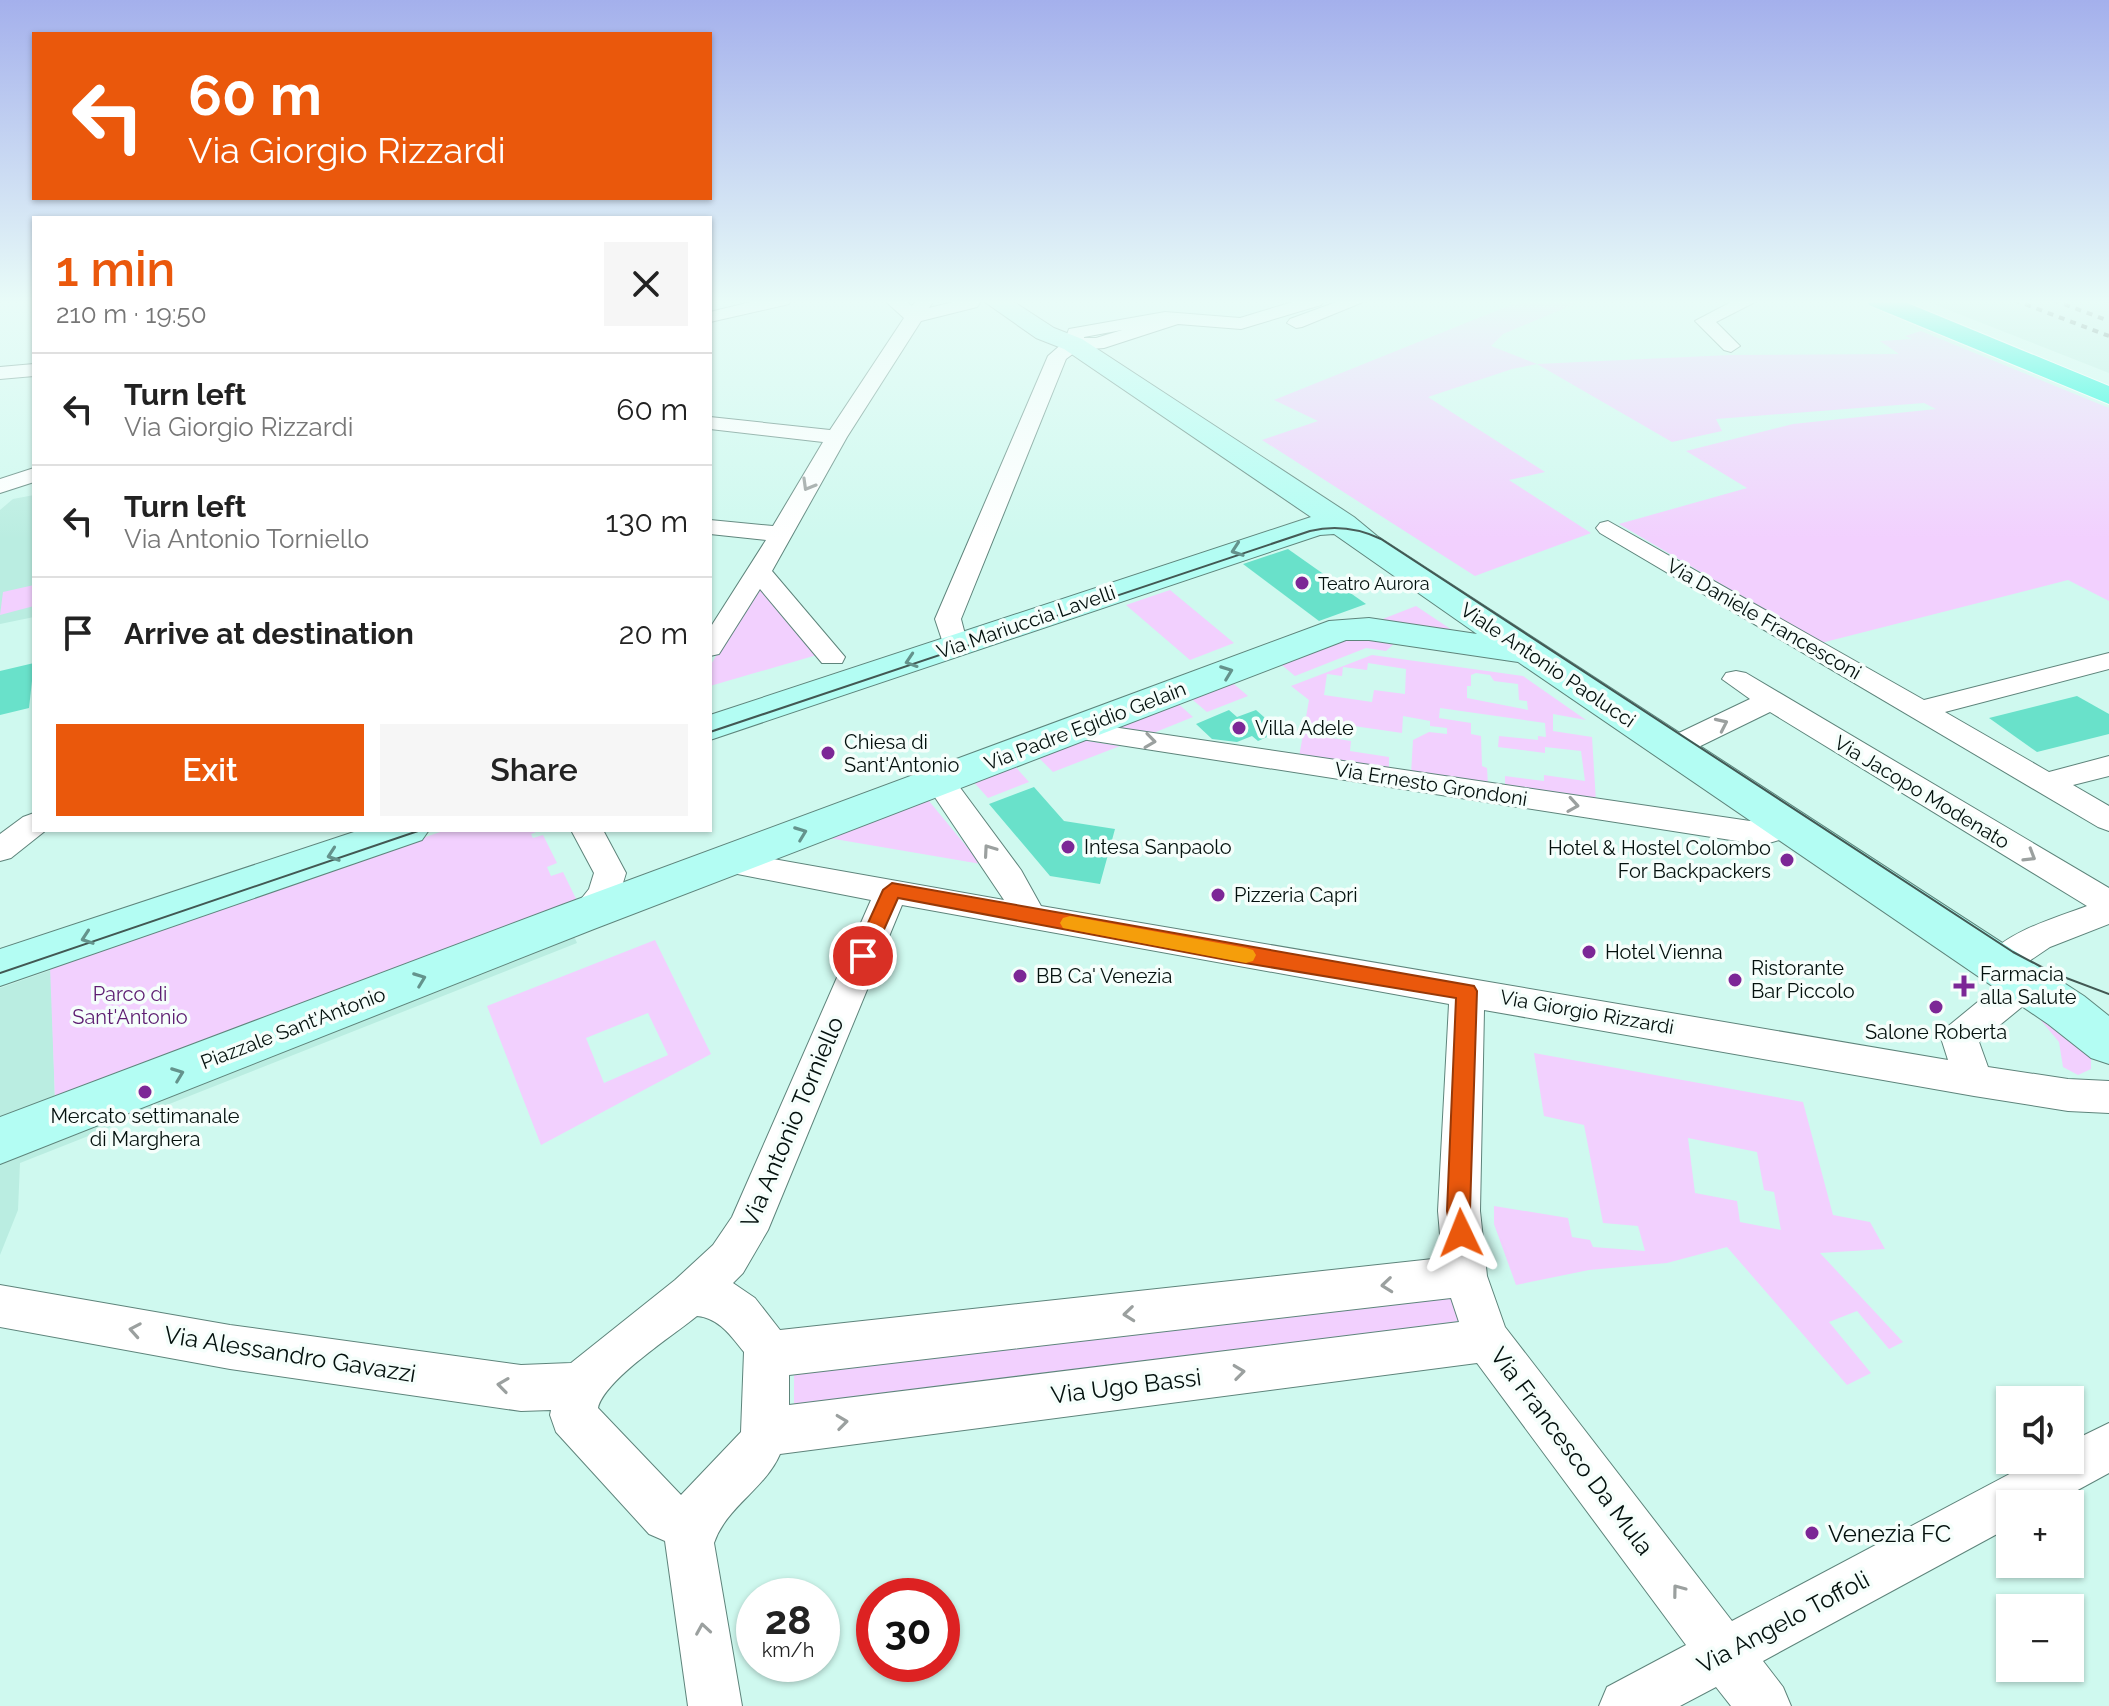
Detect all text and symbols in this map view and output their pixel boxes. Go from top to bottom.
text: 60 m [188,62,322,128]
icon: left [56,64,160,168]
text: Via Giorgio Rizzardi [188,129,506,171]
text: 1 min [56,241,175,297]
button: close [604,242,688,326]
text: 210 m · 19:50 [56,299,207,329]
text: Turn left [124,377,246,412]
icon: left [56,387,100,431]
text: 60 m [616,392,688,427]
text: Via Giorgio Rizzardi [124,412,353,442]
one-way arrow [802,476,818,491]
text: Turn left [124,489,246,524]
icon: left [56,499,100,543]
text: 130 m [606,504,688,539]
text: Via Antonio Torniello [124,524,369,554]
one-way arrow [1231,541,1245,557]
street label: Via Daniele Francesconi [1662,553,1866,685]
place label: Teatro Aurora [1318,573,1430,594]
marker: Teatro Aurora [1293,574,1311,592]
street label: Via Mariuccia Lavelli [934,580,1118,664]
street label: Viale Antonio Paolucci [1456,598,1640,732]
icon: arrive [56,611,100,655]
text: Arrive at destination [124,616,414,651]
text: 20 m [619,616,688,651]
one-way arrow [905,651,919,667]
one-way arrow [1219,665,1233,682]
street label: Via Padre Egidio Gelain [981,676,1189,776]
place label: Villa Adele [1255,716,1354,740]
one-way arrow [1713,718,1728,734]
marker: Villa Adele [1230,719,1248,737]
button: Exit [56,724,364,816]
button: Share [380,724,688,816]
place label: Chiesa di Sant'Antonio [844,730,959,777]
street label: Via Jacopo Modenato [1830,730,2014,854]
one-way arrow [1143,732,1157,749]
marker: Chiesa di Sant'Antonio [819,744,837,762]
street label: Via Ernesto Grondoni [1333,757,1529,811]
one-way arrow [1566,796,1580,813]
one-way arrow [793,826,807,843]
place label: Intesa Sanpaolo [1084,835,1232,859]
place label: Hotel & Hostel Colombo For Backpackers [1548,836,1771,883]
marker: Intesa Sanpaolo [1059,838,1077,856]
one-way arrow [984,844,999,858]
one-way arrow [327,846,340,862]
one-way arrow [2021,847,2036,862]
marker: Hotel & Hostel Colombo For Backpackers [1778,851,1796,869]
place label: Pizzeria Capri [1234,883,1358,907]
marker: Pizzeria Capri [1209,886,1227,904]
pin [829,922,897,990]
one-way arrow [81,929,95,945]
icon: arrive [841,934,885,978]
place label: Hotel Vienna [1605,940,1723,964]
marker: Hotel Vienna [1580,943,1598,961]
place label: Ristorante Bar Piccolo [1751,956,1855,1003]
place label: Farmacia alla Salute [1980,962,2077,1009]
place label: BB Ca' Venezia [1036,964,1172,988]
marker: BB Ca' Venezia [1011,967,1029,985]
marker: Ristorante Bar Piccolo [1726,971,1744,989]
one-way arrow [412,972,426,989]
marker: Farmacia alla Salute [1955,977,1973,995]
park label: Parco di Sant'Antonio [72,982,188,1029]
street label: Piazzale Sant'Antonio [197,982,389,1074]
street label: Via Giorgio Rizzardi [1498,985,1676,1039]
marker: Salone Roberta [1927,998,1945,1016]
street label: Via Antonio Torniello [734,1012,850,1232]
place label: Salone Roberta [1865,1020,2007,1044]
one-way arrow [170,1067,184,1084]
marker: Mercato settimanale di Marghera [136,1083,154,1101]
place label: Mercato settimanale di Marghera [50,1104,240,1151]
position arrow [1419,1191,1503,1275]
one-way arrow [1380,1276,1394,1293]
one-way arrow [1122,1306,1135,1323]
street label: Via Alessandro Gavazzi [162,1320,418,1388]
one-way arrow [128,1322,142,1339]
street label: Via Francesco Da Mula [1484,1341,1660,1561]
street label: Via Ugo Bassi [1049,1362,1203,1410]
one-way arrow [1232,1364,1246,1381]
one-way arrow [496,1377,509,1394]
map controls [1996,1386,2084,1682]
button: sound [1996,1386,2084,1474]
one-way arrow [835,1414,849,1431]
button: + [1996,1490,2084,1578]
place label: Venezia FC [1828,1519,1951,1548]
marker: Venezia FC [1803,1524,1821,1542]
street label: Via Angelo Toffoli [1692,1564,1874,1680]
speed limit sign: 30 [856,1578,960,1682]
one-way arrow [1674,1584,1688,1599]
button: − [1996,1594,2084,1682]
text: 28 [765,1596,811,1643]
one-way arrow [695,1622,712,1636]
text: km/h [762,1638,814,1662]

